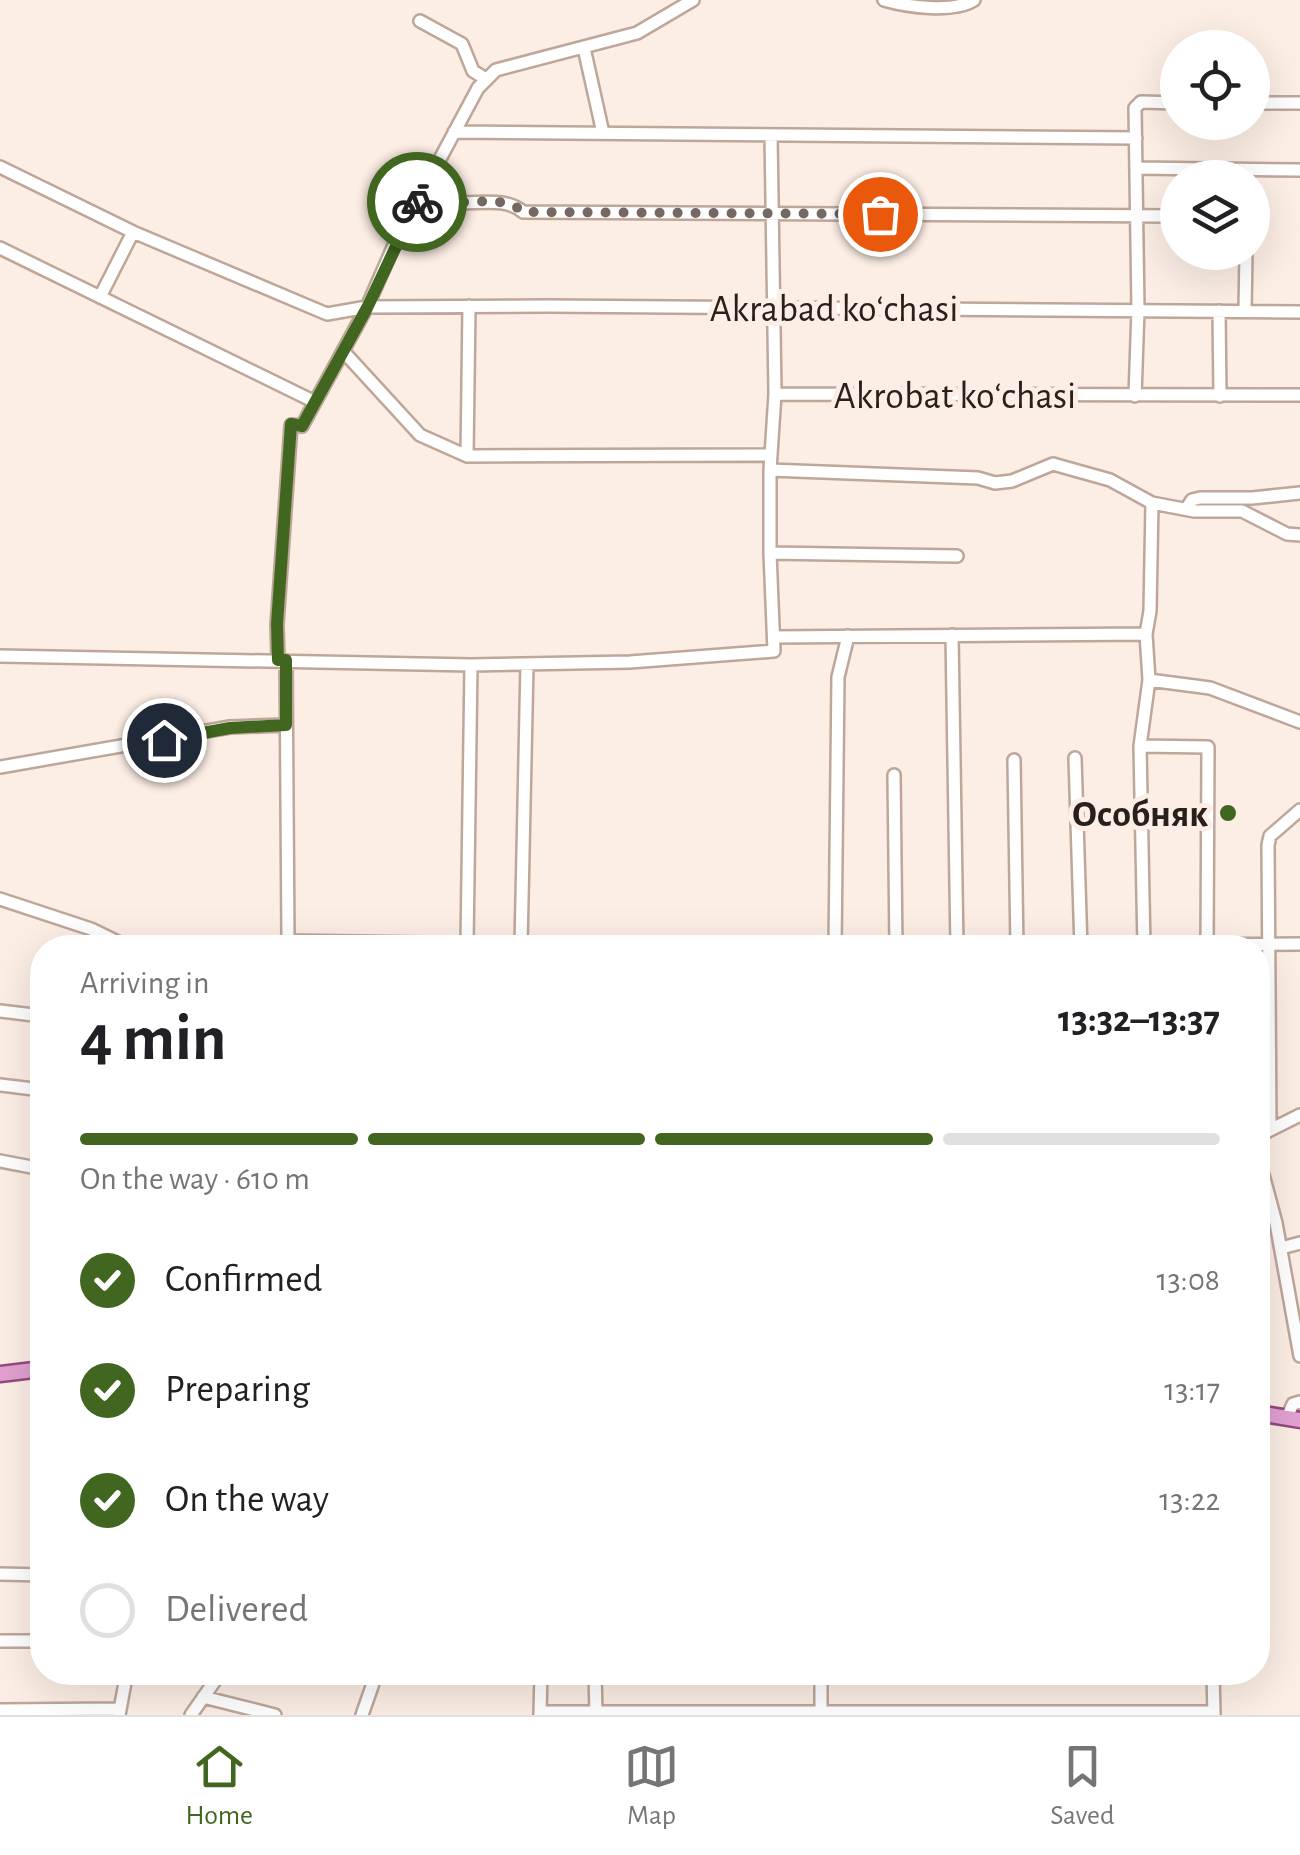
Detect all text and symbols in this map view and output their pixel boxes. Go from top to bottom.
map controls [1160,30,1270,270]
button: locate [1160,30,1270,140]
courier [367,152,467,252]
button: layers [1160,160,1270,270]
pin [838,172,923,257]
icon: bike [390,175,445,230]
icon: bag [853,187,908,242]
street label: Akrabad koʻchasi [710,291,958,329]
street label: Akrobat koʻchasi [834,378,1076,416]
pin [122,698,207,783]
icon: home [137,713,192,768]
place label: Особняк [1072,796,1208,834]
marker: Особняк [1217,802,1239,824]
text: Arriving in [80,967,209,999]
text: 13:32–13:37 [1058,1001,1220,1039]
text: 4 min [80,1007,226,1072]
text: On the way · 610 m [80,1163,310,1195]
icon: check [80,1253,135,1308]
text: Confirmed [165,1261,322,1299]
text: 13:08 [1156,1264,1220,1296]
icon: check [80,1363,135,1418]
text: Preparing [165,1371,310,1409]
text: 13:17 [1164,1374,1220,1406]
icon: check [80,1473,135,1528]
text: On the way [165,1481,329,1519]
text: 13:22 [1159,1484,1220,1516]
text: Delivered [165,1591,308,1629]
tab: Home [186,1739,253,1833]
tab: Map [624,1739,679,1833]
tab: Saved [1050,1739,1114,1833]

